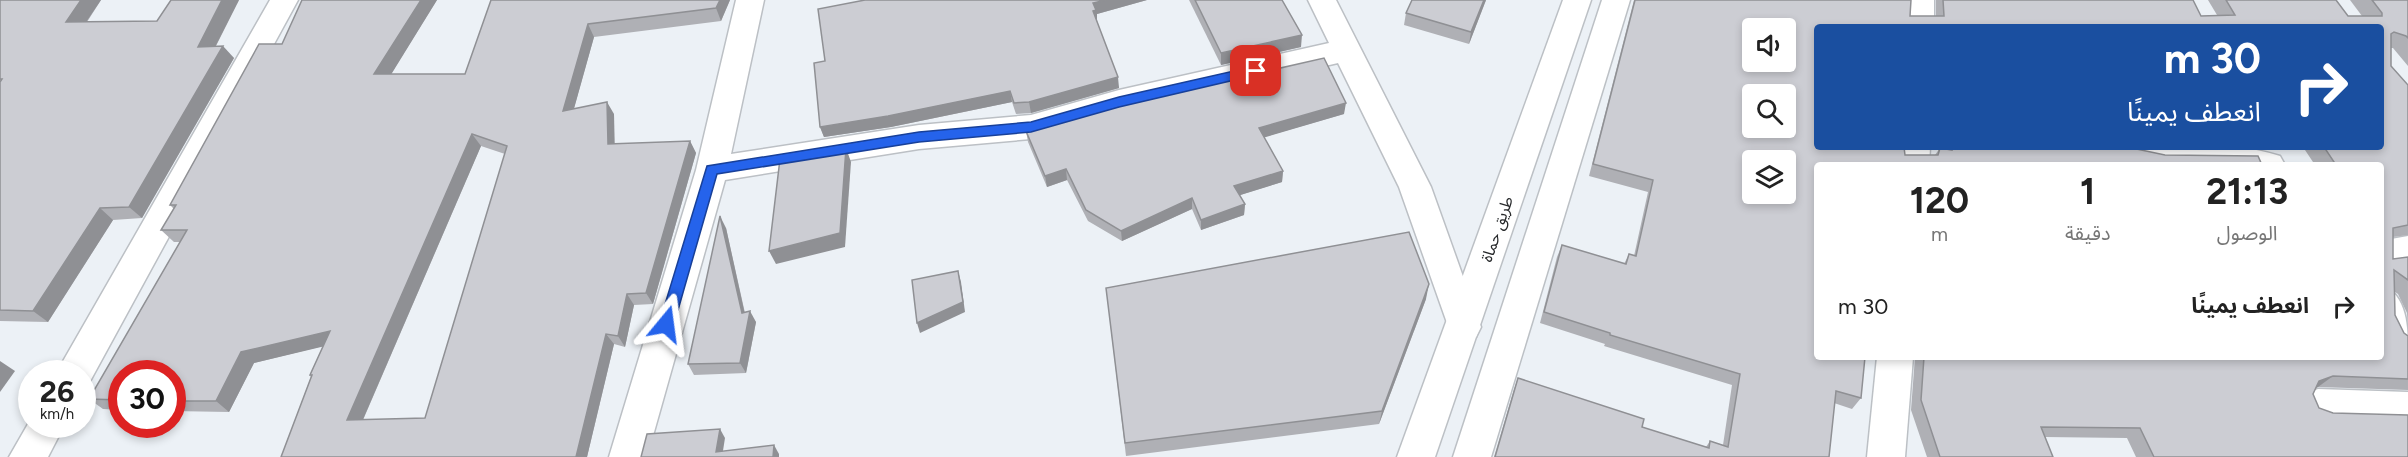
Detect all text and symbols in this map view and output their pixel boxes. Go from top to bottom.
map controls [1742,18,1796,204]
button: sound [1742,18,1796,72]
text: 30 m [2164,33,2261,84]
pin [1230,45,1281,96]
icon: right [2282,48,2360,126]
icon: arrive [1239,54,1272,87]
button: search [1742,84,1796,138]
text: انعطف يمينًا [2127,95,2261,128]
button: layers [1742,150,1796,204]
text: 1 [2080,170,2095,213]
text: 21:13 [2206,170,2288,213]
text: 120 [1910,179,1969,222]
street label: طريق حماة [1477,194,1518,265]
text: دقيقة [2065,221,2110,245]
text: الوصول [2217,221,2278,245]
text: m [1931,222,1948,246]
icon: right [2327,290,2360,323]
position arrow [634,292,698,356]
text: انعطف يمينًا [2191,292,2309,319]
text: 30 m [1838,293,1888,320]
speed limit sign: 30 [108,360,186,438]
text: 26 [40,373,74,410]
text: km/h [40,405,74,423]

